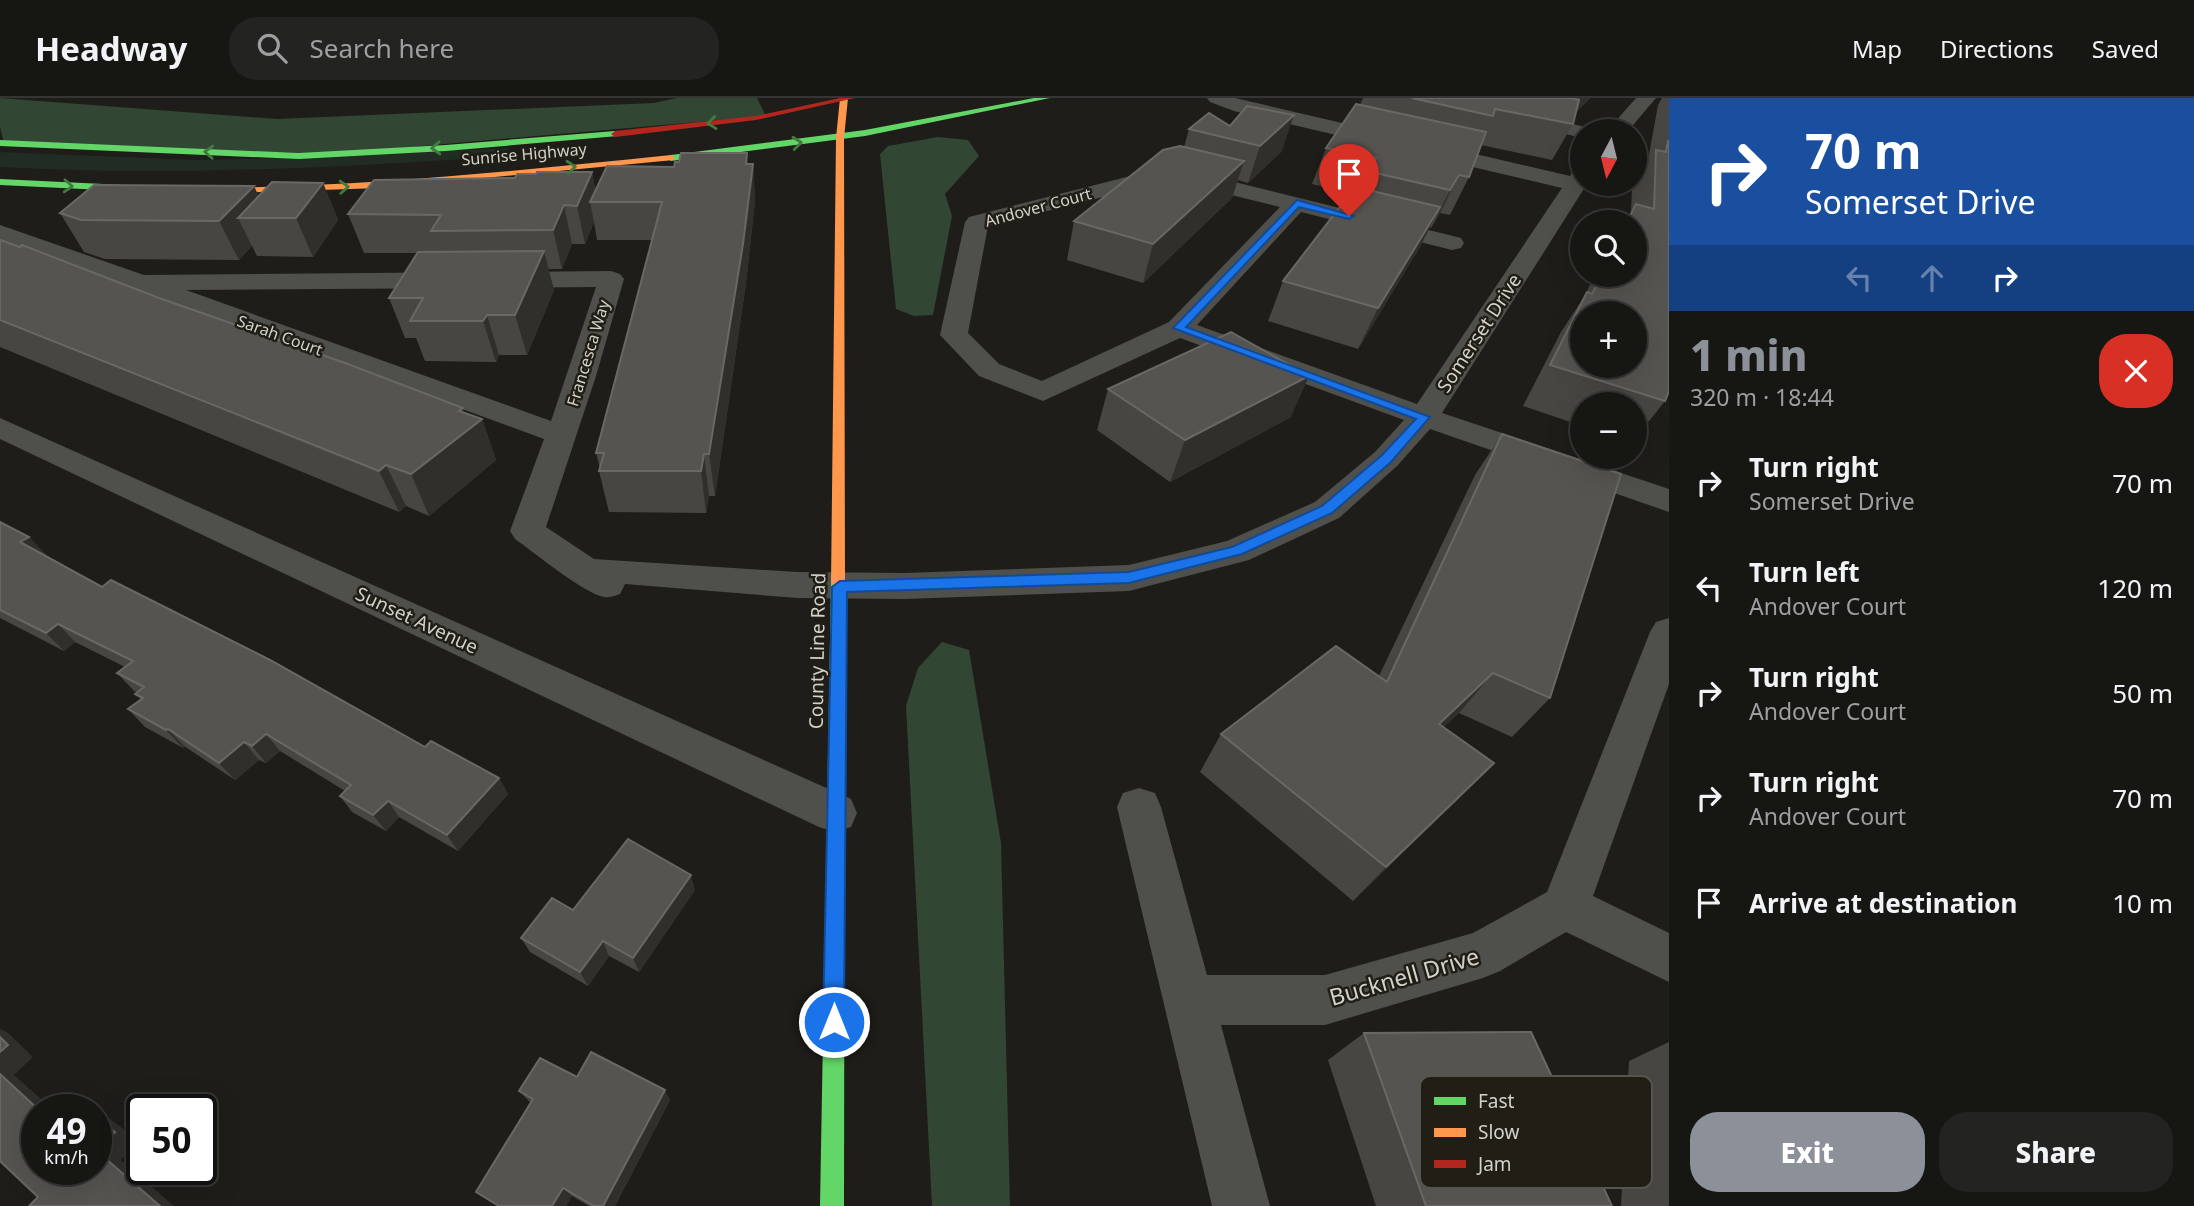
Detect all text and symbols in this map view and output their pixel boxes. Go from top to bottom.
search box [229,17,719,80]
text: Headway [35,26,187,71]
icon: search [253,29,291,67]
text: Search here [309,30,454,66]
text: Map [1852,32,1902,65]
text: Directions [1940,32,2054,65]
text: Saved [2092,32,2159,65]
one-way arrow [706,116,718,131]
text: 70 m [1805,117,1922,183]
north arrow [1570,119,1647,196]
map controls [1570,119,1647,469]
icon: right [1690,126,1781,217]
one-way arrow [792,136,803,151]
street label: Sunrise Highway [460,137,588,170]
one-way arrow [431,141,442,156]
one-way arrow [203,144,214,159]
pin [1319,144,1379,216]
icon: arrive [1330,155,1368,193]
one-way arrow [565,160,577,175]
one-way arrow [63,178,74,193]
one-way arrow [339,180,350,195]
text: Somerset Drive [1805,180,2036,223]
street label: Andover Court [982,182,1094,232]
button: search [1570,210,1647,287]
icon: left [1840,259,1878,297]
icon: ahead [1913,259,1951,297]
icon: right [1986,259,2024,297]
street label: Somerset Drive [1431,269,1527,397]
street label: Francesca Way [561,296,615,409]
button: + [1570,301,1647,378]
street label: Sarah Court [234,309,326,361]
text: 1 min [1690,326,1807,383]
button: close [2099,334,2173,408]
text: 320 m · 18:44 [1690,381,1834,413]
button: − [1570,392,1647,469]
text: Turn right [1749,449,1879,485]
icon: right [1690,464,1728,502]
text: 70 m [2112,465,2173,501]
text: Somerset Drive [1749,485,1915,517]
text: Turn left [1749,554,1860,590]
icon: left [1690,569,1728,607]
text: 120 m [2097,570,2173,606]
street label: County Line Road [803,573,831,729]
street label: Sunset Avenue [352,580,482,660]
text: Andover Court [1749,590,1906,622]
text: Turn right [1749,659,1879,695]
icon: right [1690,674,1728,712]
text: 50 m [2112,675,2173,711]
text: Andover Court [1749,695,1906,727]
text: Turn right [1749,764,1879,800]
icon: right [1690,779,1728,817]
text: 70 m [2112,780,2173,816]
text: Andover Court [1749,800,1906,832]
icon: arrive [1690,884,1728,922]
text: Arrive at destination [1749,885,2018,921]
text: 10 m [2112,885,2173,921]
street label: Bucknell Drive [1325,939,1483,1013]
position arrow [797,985,871,1059]
legend [1420,1076,1652,1188]
text: Fast [1478,1088,1515,1114]
speed limit sign: 50 [126,1094,217,1185]
text: 49 [46,1107,87,1154]
button: Exit [1690,1112,1925,1192]
button: Share [1939,1112,2173,1192]
text: Slow [1478,1119,1519,1145]
text: km/h [44,1145,89,1169]
text: Jam [1476,1151,1512,1177]

